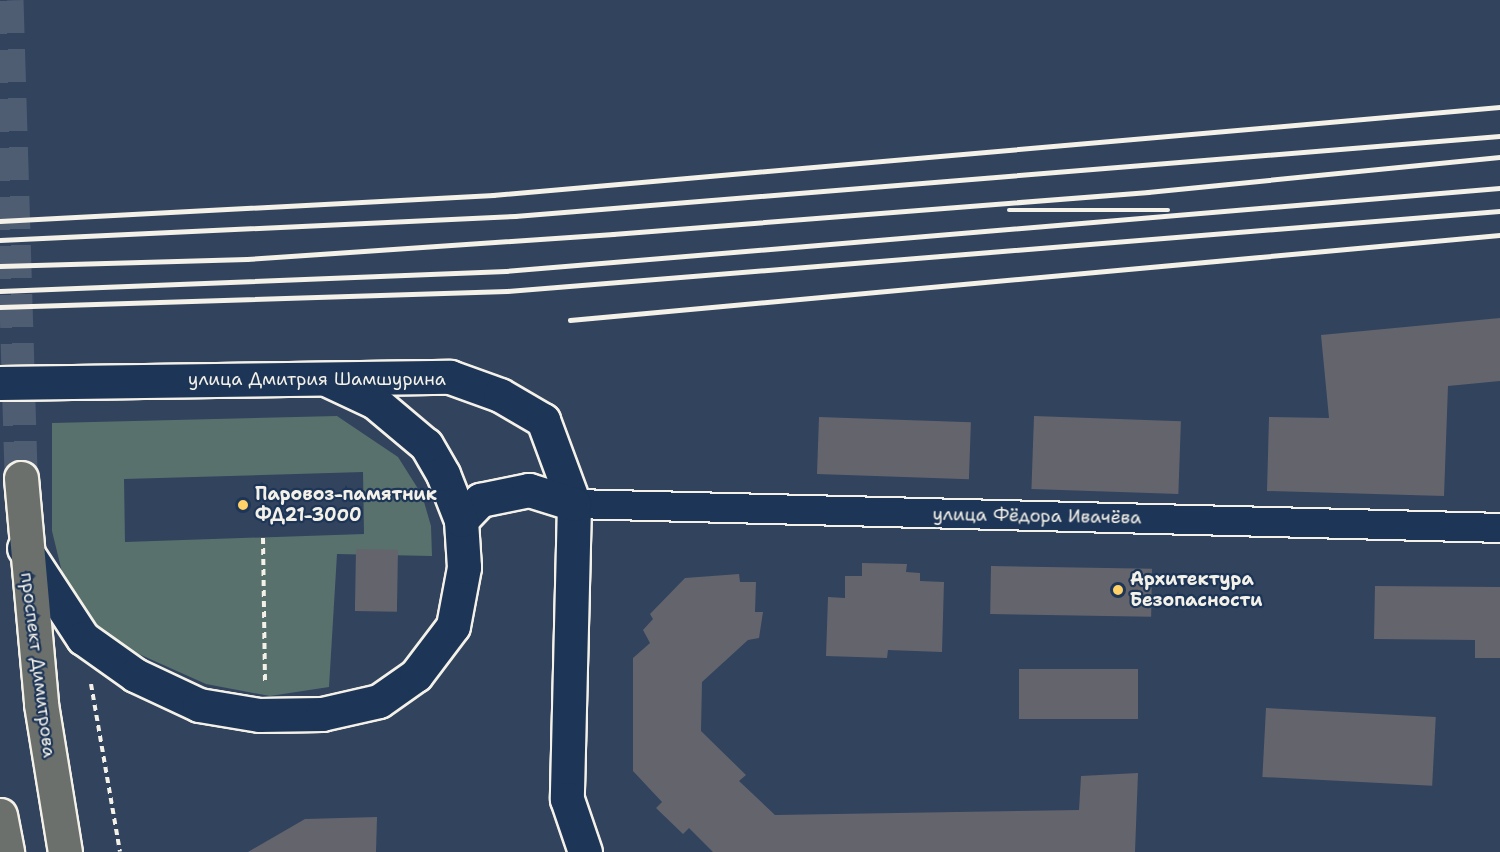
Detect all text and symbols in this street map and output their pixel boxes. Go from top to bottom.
street label: улица Дмитрия Шамшурина [188,368,446,390]
place label: Паровоз-памятник ФД21-3000 [255,484,437,526]
marker: Паровоз-памятник ФД21-3000 [236,498,250,512]
street label: улица Фёдора Ивачёва [932,503,1142,529]
place label: Архитектура Безопасности [1130,569,1263,612]
street label: проспект Димитрова [16,571,60,759]
marker: Архитектура Безопасности [1111,583,1125,597]

